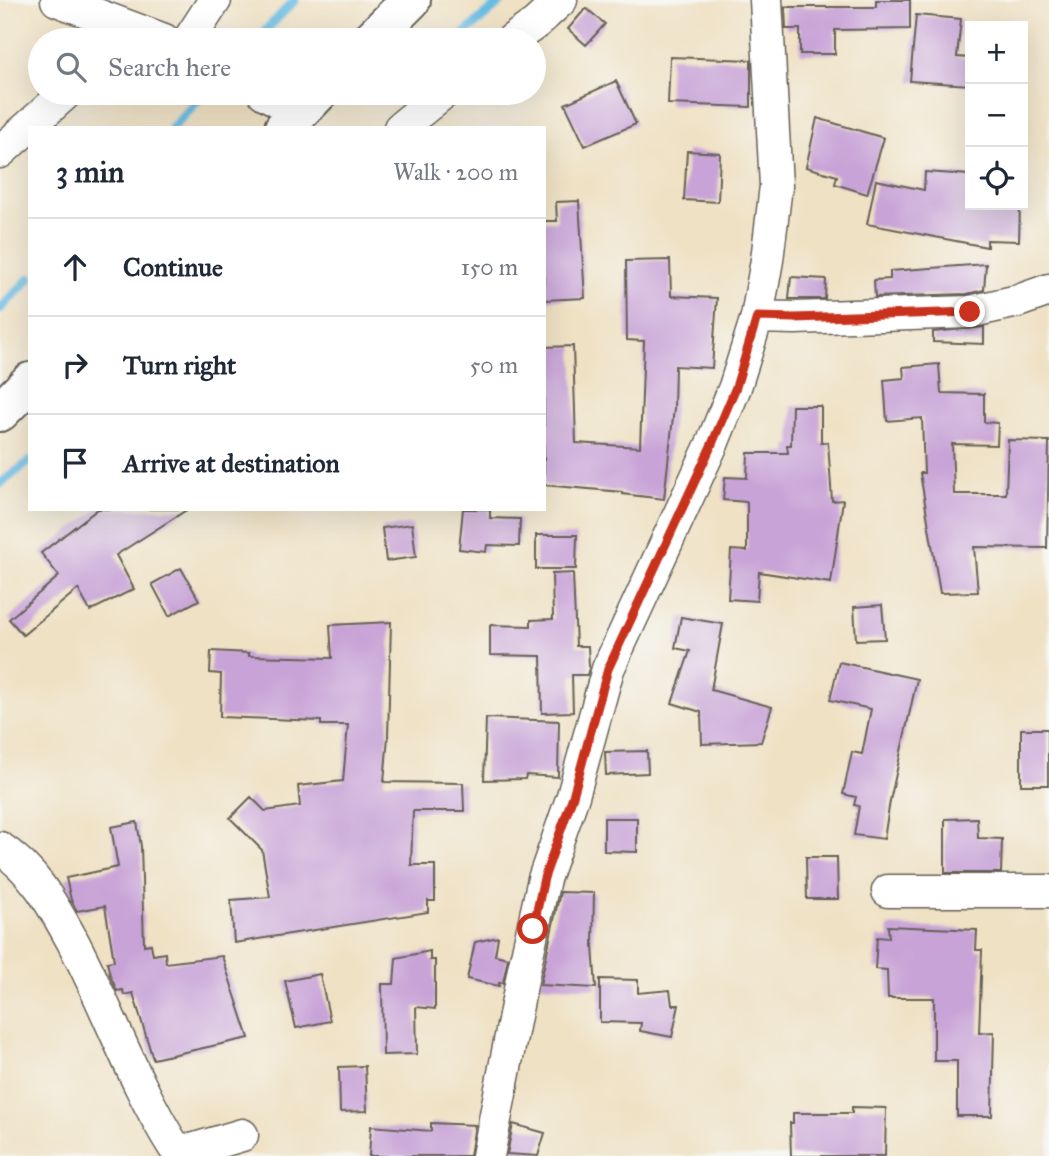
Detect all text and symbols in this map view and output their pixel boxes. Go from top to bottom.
map controls [965,21,1028,210]
button: + [965,21,1028,84]
search box [28,28,546,105]
icon: search [52,48,90,86]
text: Search here [108,51,231,83]
button: − [965,84,1028,147]
button: locate [965,147,1028,210]
text: 3 min [56,154,124,190]
text: Walk · 200 m [393,158,518,186]
icon: ahead [56,248,94,286]
text: Continue [123,251,223,283]
text: 150 m [461,253,518,281]
route end [954,296,985,327]
icon: right [56,346,94,384]
text: Turn right [123,349,236,381]
text: 50 m [470,351,518,379]
icon: arrive [56,444,94,482]
text: Arrive at destination [123,447,340,479]
route start [517,913,548,944]

